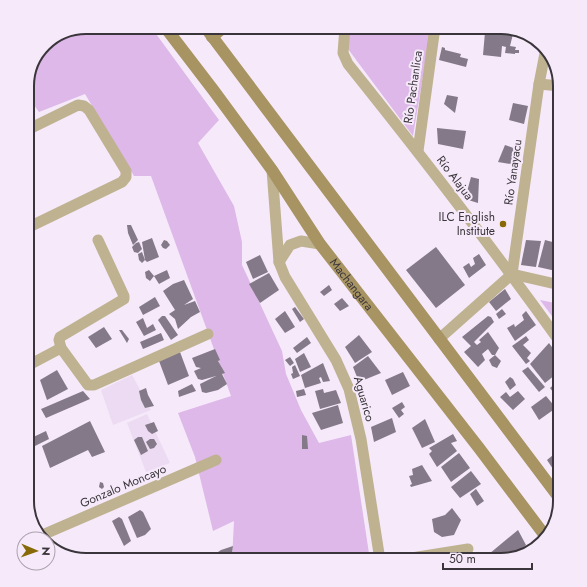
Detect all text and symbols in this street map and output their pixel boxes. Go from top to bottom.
street label: Río Pachanlica [399,49,427,125]
street label: Río Yanayacu [499,138,527,206]
street label: Río Alajua [432,152,478,204]
place label: ILC English Institute [438,208,495,240]
marker: ILC English Institute [498,219,508,229]
street label: Machangara [325,254,378,315]
street label: Aguarico [349,374,379,424]
street label: Gonzalo Moncayo [77,460,169,512]
north arrow [16,531,56,571]
scale bar [443,545,532,571]
text: N [38,547,54,556]
text: 50 m [449,550,476,568]

